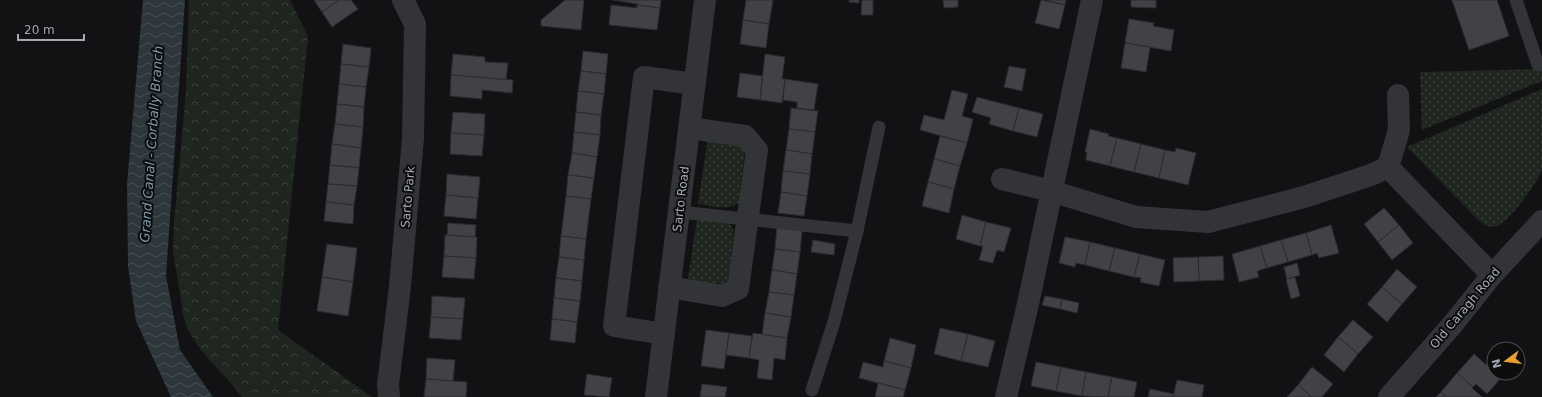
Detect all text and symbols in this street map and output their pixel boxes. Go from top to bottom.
scale bar [18,16,84,42]
text: 20 m [24,23,55,37]
water label: Grand Canal - Corbally Branch [137,45,166,243]
street label: Sarto Road [670,165,692,233]
street label: Sarto Park [398,166,418,228]
street label: Old Caragh Road [1427,265,1503,351]
north arrow [1486,341,1526,381]
text: N [1489,357,1504,370]

